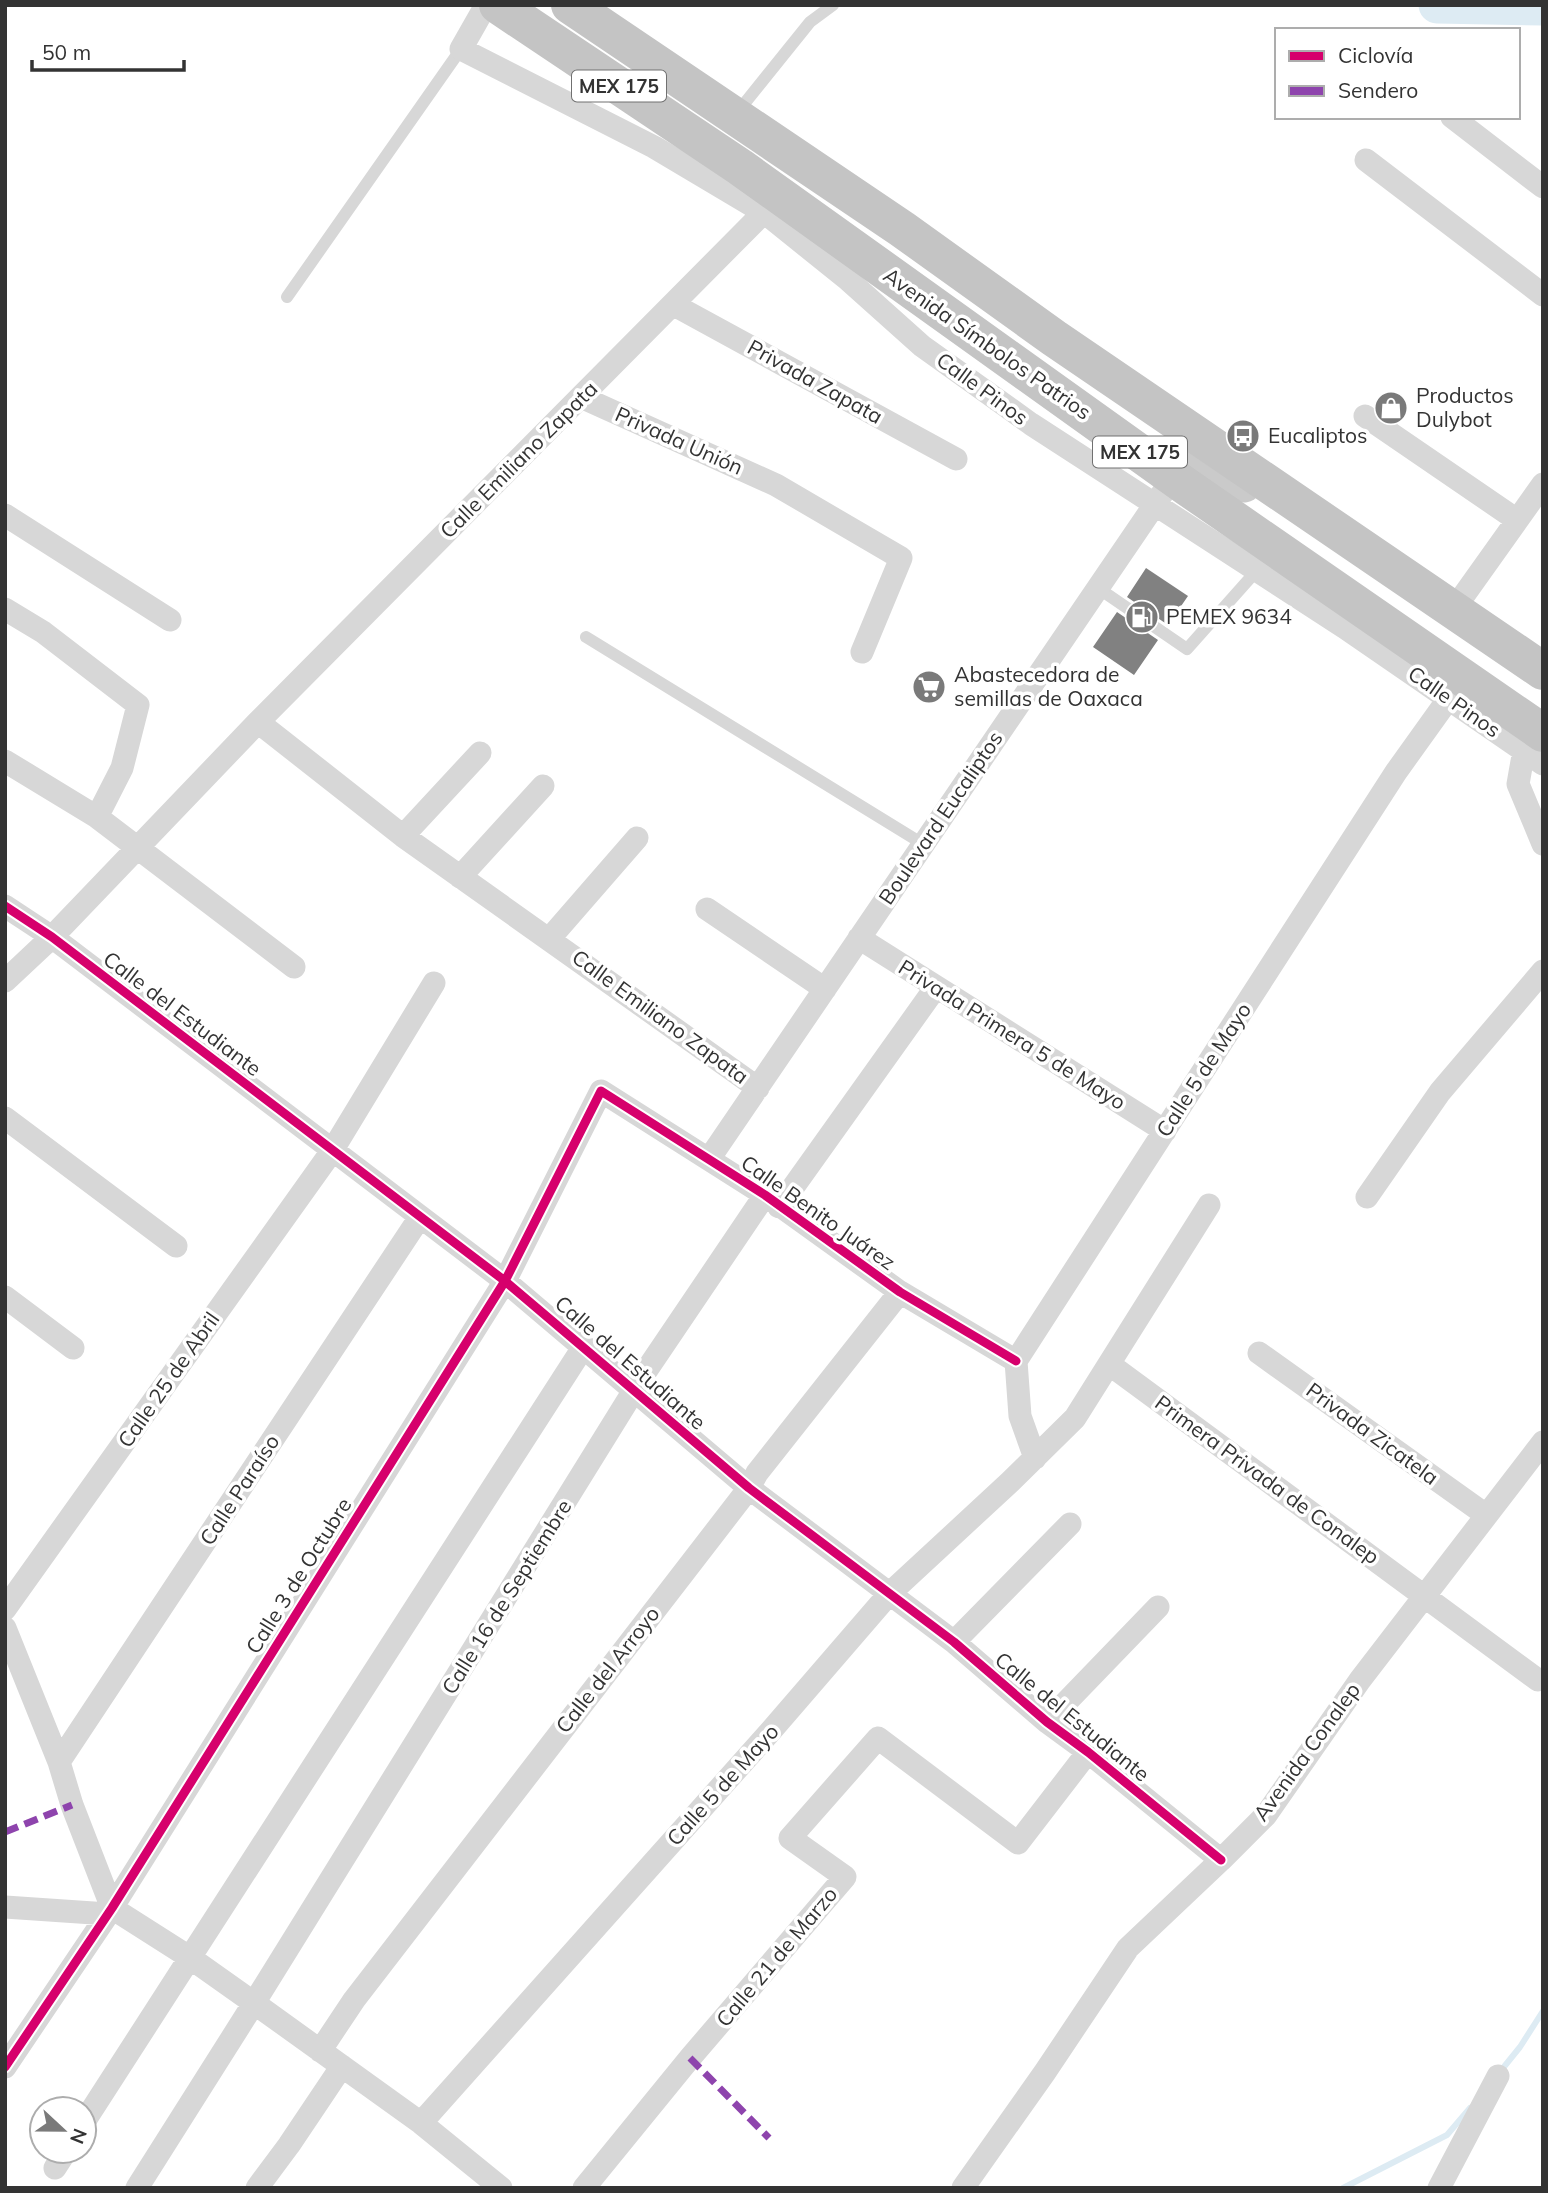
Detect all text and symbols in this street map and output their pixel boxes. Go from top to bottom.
scale bar [32,28,184,72]
legend [1275,28,1520,119]
text: 50 m [42,39,91,65]
text: Ciclovía [1338,42,1413,68]
road number: MEX 175 [572,71,666,102]
text: Sendero [1338,77,1418,103]
street label: Avenida Símbolos Patrios [879,262,1096,425]
street label: Privada Zapata [743,333,888,429]
street label: Calle Pinos [932,346,1033,430]
street label: Calle Emiliano Zapata [434,375,602,543]
place label: Productos Dulybot [1416,382,1514,432]
shop icon: Productos Dulybot [1372,389,1410,427]
street label: Privada Unión [611,400,747,480]
bus stop icon: Eucaliptos [1224,417,1262,455]
place label: Eucaliptos [1268,422,1368,448]
road number: MEX 175 [1093,436,1187,467]
fuel station icon: PEMEX 9634 [1123,598,1161,636]
place label: PEMEX 9634 [1166,603,1292,629]
street label: Calle Pinos [1403,660,1506,742]
place label: Abastecedora de semillas de Oaxaca [954,661,1143,711]
supermarket icon: Abastecedora de semillas de Oaxaca [910,668,948,706]
street label: Boulevard Eucaliptos [873,726,1008,909]
street label: Calle Emiliano Zapata [567,943,754,1089]
street label: Calle del Estudiante [98,945,267,1081]
street label: Privada Primera 5 de Mayo [894,953,1131,1115]
street label: Calle 5 de Mayo [1150,998,1256,1141]
street label: Calle Benito Juárez [736,1149,901,1275]
street label: Calle del Estudiante [550,1290,711,1435]
street label: Calle 25 de Abril [112,1307,225,1452]
street label: Privada Zicatela [1301,1377,1444,1490]
street label: Primera Privada de Conalep [1150,1389,1385,1569]
street label: Calle Paraíso [194,1429,285,1550]
street label: Calle 3 de Octubre [240,1493,357,1658]
street label: Calle 16 de Septiembre [436,1494,577,1699]
street label: Calle del Arroyo [550,1601,665,1738]
street label: Calle del Estudiante [990,1646,1155,1786]
street label: Avenida Conalep [1247,1677,1365,1826]
street label: Calle 5 de Mayo [661,1718,784,1850]
street label: Calle 21 de Marzo [710,1881,842,2032]
north arrow [28,2095,98,2165]
text: N [65,2125,93,2148]

